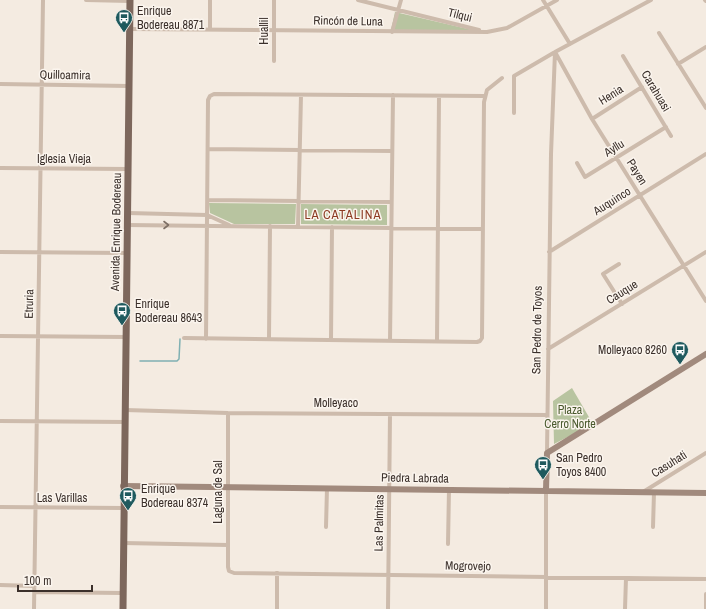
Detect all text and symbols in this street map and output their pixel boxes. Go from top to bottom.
place label: Enrique Bodereau 8871 [137,3,205,33]
street label: Tilqui [446,4,474,26]
bus stop icon: Enrique Bodereau 8871 [114,8,134,33]
street label: Rincón de Luna [313,12,383,30]
street label: Huallil [256,17,272,45]
street label: Quilloamira [39,67,91,83]
street label: Carahuasi [637,67,675,115]
street label: Henia [596,81,627,109]
street label: Ayllu [600,136,627,161]
street label: Iglesia Vieja [37,151,92,167]
street label: Payen [623,156,651,188]
street label: Avenida Enrique Bodereau [107,173,125,292]
street label: Auquinco [589,183,634,219]
district label: LA CATALINA [305,206,382,223]
one-way arrow [163,221,169,229]
street label: Cauque [603,276,641,308]
street label: San Pedro de Toyos [528,286,546,374]
street label: Etruria [21,289,37,319]
place label: Enrique Bodereau 8643 [135,296,202,326]
bus stop icon: Enrique Bodereau 8643 [112,301,132,326]
bus stop icon: Molleyaco 8260 [670,340,690,365]
place label: Molleyaco 8260 [598,342,667,358]
street label: Molleyaco [314,395,358,411]
park label: Plaza Cerro Norte [544,402,596,432]
street label: Casuhati [648,447,690,481]
place label: San Pedro Toyos 8400 [556,450,606,480]
bus stop icon: San Pedro Toyos 8400 [533,455,553,480]
street label: Laguna de Sal [210,460,226,524]
street label: Piedra Labrada [381,469,450,487]
place label: Enrique Bodereau 8374 [141,481,209,511]
bus stop icon: Enrique Bodereau 8374 [118,486,138,511]
street label: Las Varillas [37,490,87,506]
street label: Las Palmitas [371,494,387,552]
street label: Mogrovejo [445,558,491,574]
scale bar [18,567,92,593]
text: 100 m [24,573,51,589]

